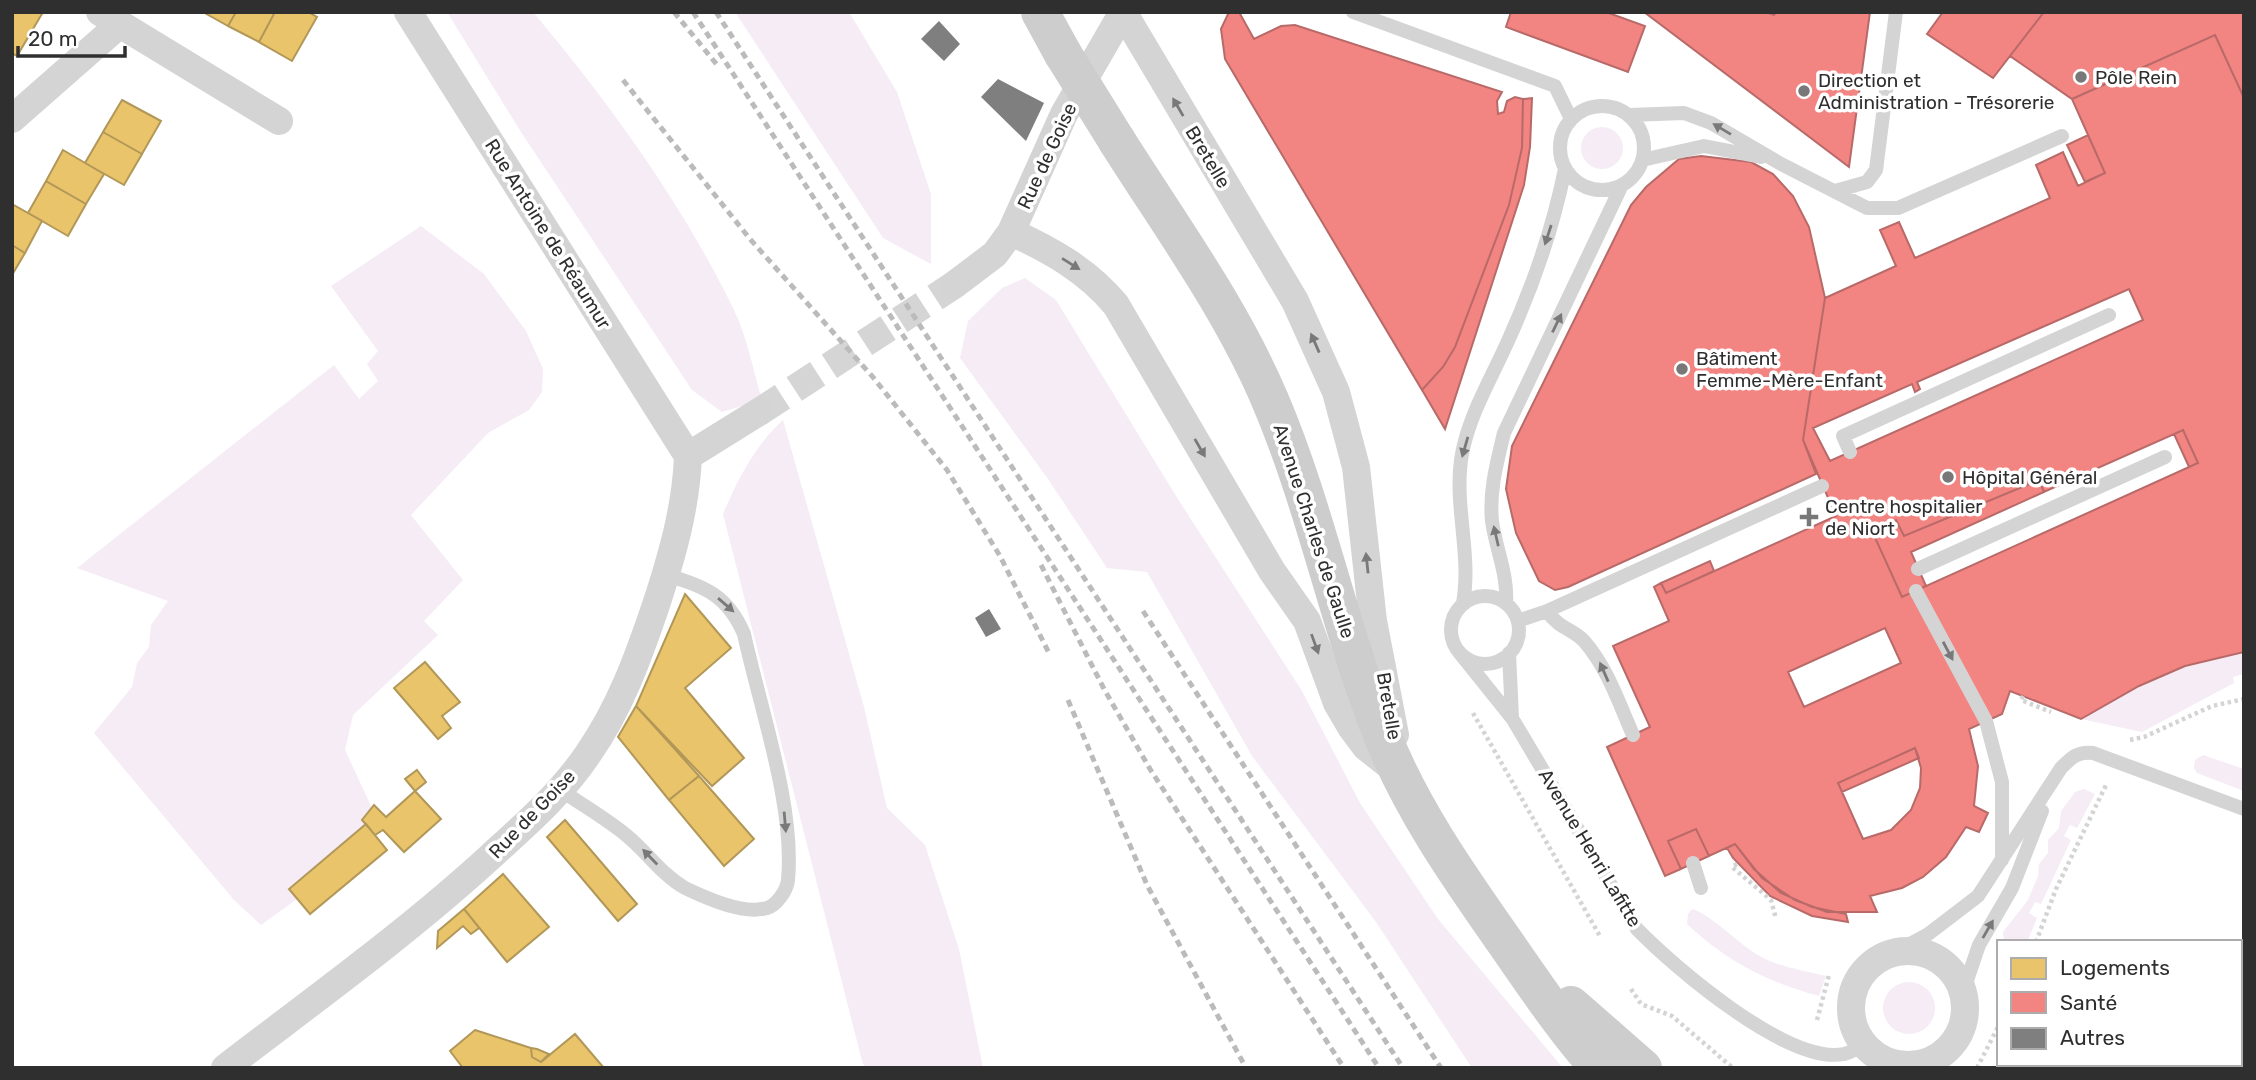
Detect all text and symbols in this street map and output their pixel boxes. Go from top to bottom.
scale bar [18,14,124,58]
text: 20 m [28,26,77,51]
place label: Pôle Rein [2095,66,2177,89]
place label: Direction et Administration - Trésorerie [1818,69,2054,114]
marker: Pôle Rein [2073,69,2089,85]
marker: Direction et Administration - Trésorerie [1796,83,1812,99]
one-way arrow [1172,97,1185,116]
street label: Rue de Goise [1012,99,1082,213]
street label: Bretelle [1181,122,1235,192]
one-way arrow [1712,123,1731,136]
street label: Rue Antoine de Réaumur [480,135,616,334]
one-way arrow [1542,225,1552,246]
one-way arrow [1061,258,1081,271]
one-way arrow [1552,313,1563,333]
one-way arrow [1310,333,1321,354]
place label: Bâtiment Femme-Mère-Enfant [1696,347,1883,392]
marker: Bâtiment Femme-Mère-Enfant [1674,361,1690,377]
street label: Avenue Charles de Gaulle [1268,421,1360,641]
one-way arrow [1460,437,1470,458]
one-way arrow [1194,439,1207,458]
place label: Hôpital Général [1962,466,2098,489]
marker: Hôpital Général [1940,469,1956,485]
place label: Centre hospitalier de Niort [1825,495,1983,540]
marker: Centre hospitalier de Niort [1799,507,1819,527]
one-way arrow [1490,525,1501,547]
one-way arrow [1361,552,1372,574]
one-way arrow [717,597,735,613]
one-way arrow [1310,633,1321,654]
one-way arrow [1942,642,1954,662]
one-way arrow [1598,662,1609,683]
street label: Bretelle [1372,670,1406,742]
street label: Rue de Goise [484,765,580,863]
street label: Avenue Henri Lafitte [1534,765,1646,931]
one-way arrow [780,811,791,833]
one-way arrow [642,849,658,866]
one-way arrow [1982,919,1994,939]
legend [1997,940,2242,1066]
text: Logements [2060,955,2170,980]
text: Santé [2060,990,2117,1015]
text: Autres [2060,1025,2125,1050]

